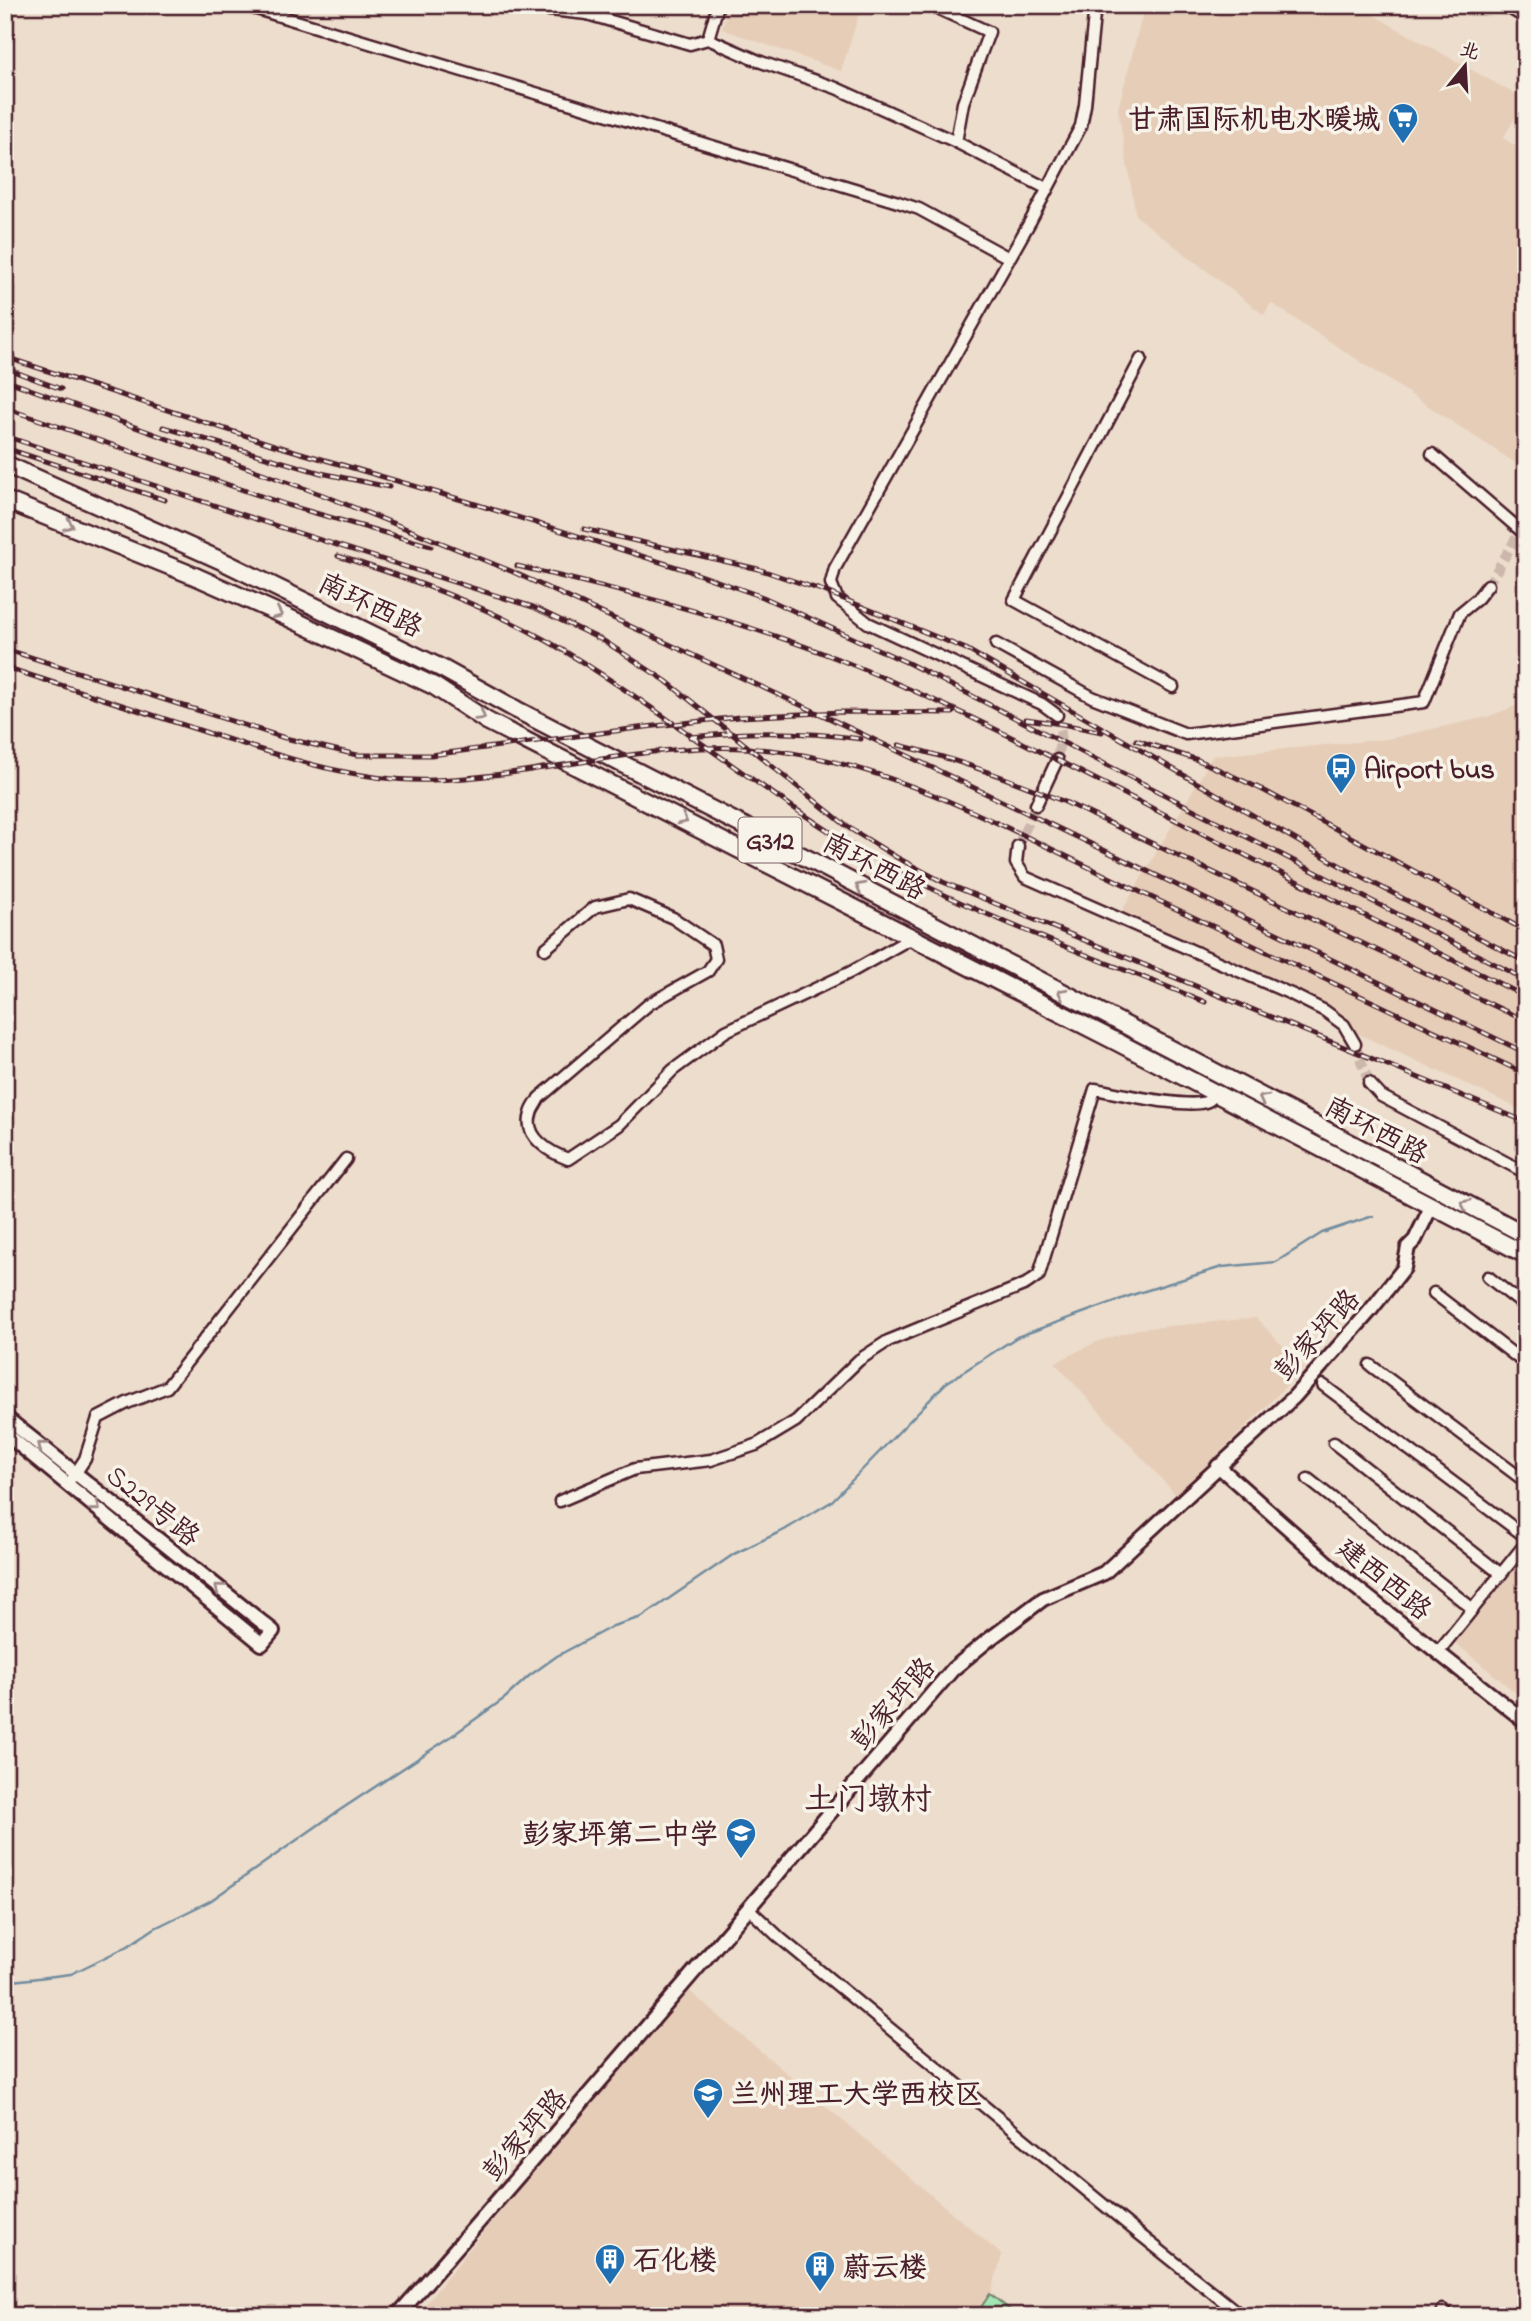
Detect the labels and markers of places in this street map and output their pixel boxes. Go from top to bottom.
place label: 甘肃国际机电水暖城 [1128,101,1380,142]
supermarket icon: 甘肃国际机电水暖城 [1386,101,1420,145]
bus stop icon: Airport bus [1324,751,1358,795]
place label: Airport bus [1364,751,1495,792]
place label: 彭家坪第二中学 [522,1816,718,1857]
school or university icon: 彭家坪第二中学 [724,1816,758,1860]
school or university icon: 兰州理工大学西校区 [691,2076,725,2120]
place label: 兰州理工大学西校区 [731,2076,983,2117]
building icon: 石化楼 [593,2242,627,2286]
place label: 石化楼 [633,2242,717,2283]
building icon: 蔚云楼 [803,2249,837,2293]
place label: 蔚云楼 [843,2249,927,2290]

